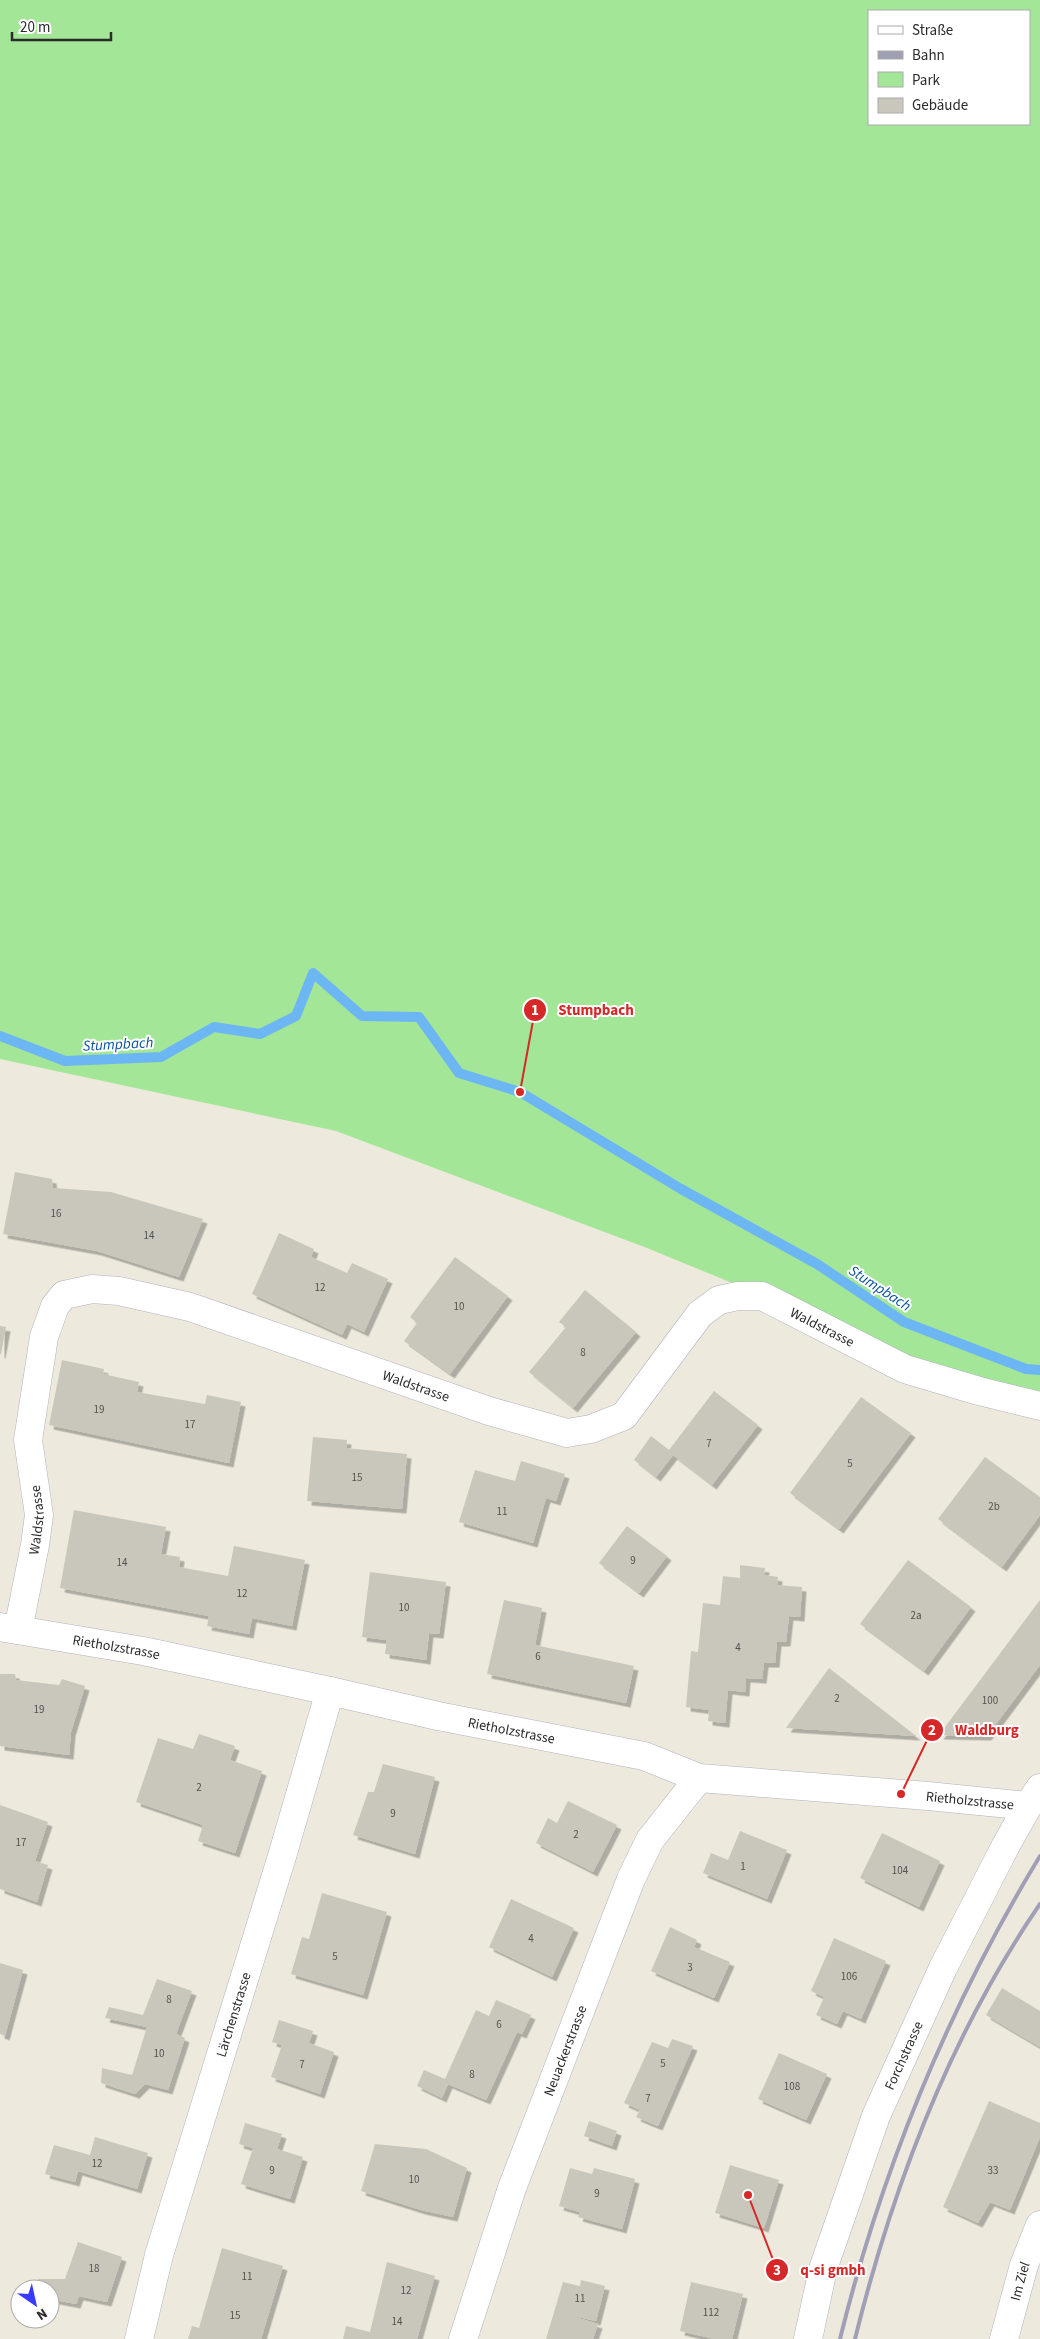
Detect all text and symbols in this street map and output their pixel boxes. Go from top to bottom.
scale bar [12,10,111,42]
legend [868,10,1030,125]
text: 20 m [20,17,50,38]
text: Straße [912,20,953,41]
text: Bahn [912,45,945,66]
text: Park [912,70,941,91]
text: Gebäude [912,95,968,116]
callout: Stumpbach [523,995,643,1025]
text: 1 [531,1000,539,1021]
text: Stumpbach [558,1000,634,1021]
water label: Stumpbach [82,1032,154,1057]
house number: 16 [51,1206,62,1221]
house number: 14 [144,1228,155,1243]
water label: Stumpbach [844,1260,915,1317]
house number: 12 [315,1280,325,1295]
house number: 10 [454,1299,464,1314]
street label: Waldstrasse [786,1303,858,1353]
house number: 8 [580,1345,586,1360]
street label: Waldstrasse [380,1366,452,1408]
house number: 19 [94,1402,104,1417]
house number: 17 [185,1417,195,1432]
house number: 7 [706,1436,712,1451]
house number: 5 [847,1456,853,1471]
house number: 15 [352,1470,362,1485]
street label: Waldstrasse [24,1484,50,1557]
house number: 2b [988,1499,1000,1514]
house number: 11 [497,1504,507,1519]
house number: 9 [630,1553,636,1568]
house number: 14 [117,1555,128,1570]
house number: 12 [237,1586,247,1601]
house number: 10 [399,1600,409,1615]
house number: 2a [910,1608,922,1623]
street label: Rietholzstrasse [71,1630,162,1665]
house number: 4 [735,1640,741,1655]
house number: 6 [535,1649,541,1664]
house number: 2 [834,1691,840,1706]
house number: 100 [982,1693,998,1708]
house number: 19 [34,1702,44,1717]
street label: Rietholzstrasse [466,1713,557,1750]
callout: Waldburg [920,1715,1029,1745]
text: 2 [928,1720,936,1741]
text: Waldburg [955,1720,1019,1741]
house number: 2 [196,1780,202,1795]
street label: Rietholzstrasse [925,1787,1015,1816]
house number: 9 [390,1806,396,1821]
house number: 2 [573,1827,579,1842]
house number: 17 [16,1835,26,1850]
house number: 1 [740,1859,746,1874]
house number: 104 [892,1863,909,1878]
house number: 4 [528,1931,534,1946]
house number: 5 [332,1949,338,1964]
house number: 3 [687,1960,693,1975]
house number: 106 [841,1969,858,1984]
street label: Lärchenstrasse [212,1970,257,2060]
house number: 8 [166,1992,172,2007]
street label: Neuackerstrasse [539,2002,592,2099]
house number: 6 [496,2017,502,2032]
street label: Forchstrasse [880,2018,929,2094]
house number: 10 [154,2046,164,2061]
house number: 5 [660,2056,666,2071]
house number: 7 [299,2057,305,2072]
house number: 8 [469,2067,475,2082]
house number: 108 [784,2079,801,2094]
house number: 7 [645,2091,651,2106]
house number: 12 [92,2156,102,2171]
house number: 9 [269,2163,275,2178]
house number: 33 [988,2163,998,2178]
house number: 10 [409,2172,419,2187]
house number: 9 [594,2186,600,2201]
callout: q-si gmbh [765,2255,875,2285]
street label: Im Ziel [1006,2258,1036,2303]
text: 3 [773,2260,781,2281]
text: q-si gmbh [800,2260,866,2281]
house number: 18 [89,2261,100,2276]
house number: 11 [242,2269,252,2284]
north arrow [10,2279,60,2329]
house number: 12 [401,2283,411,2298]
house number: 11 [575,2291,585,2306]
text: N [32,2303,51,2325]
house number: 112 [703,2305,719,2320]
house number: 15 [230,2308,240,2323]
house number: 14 [392,2314,403,2329]

